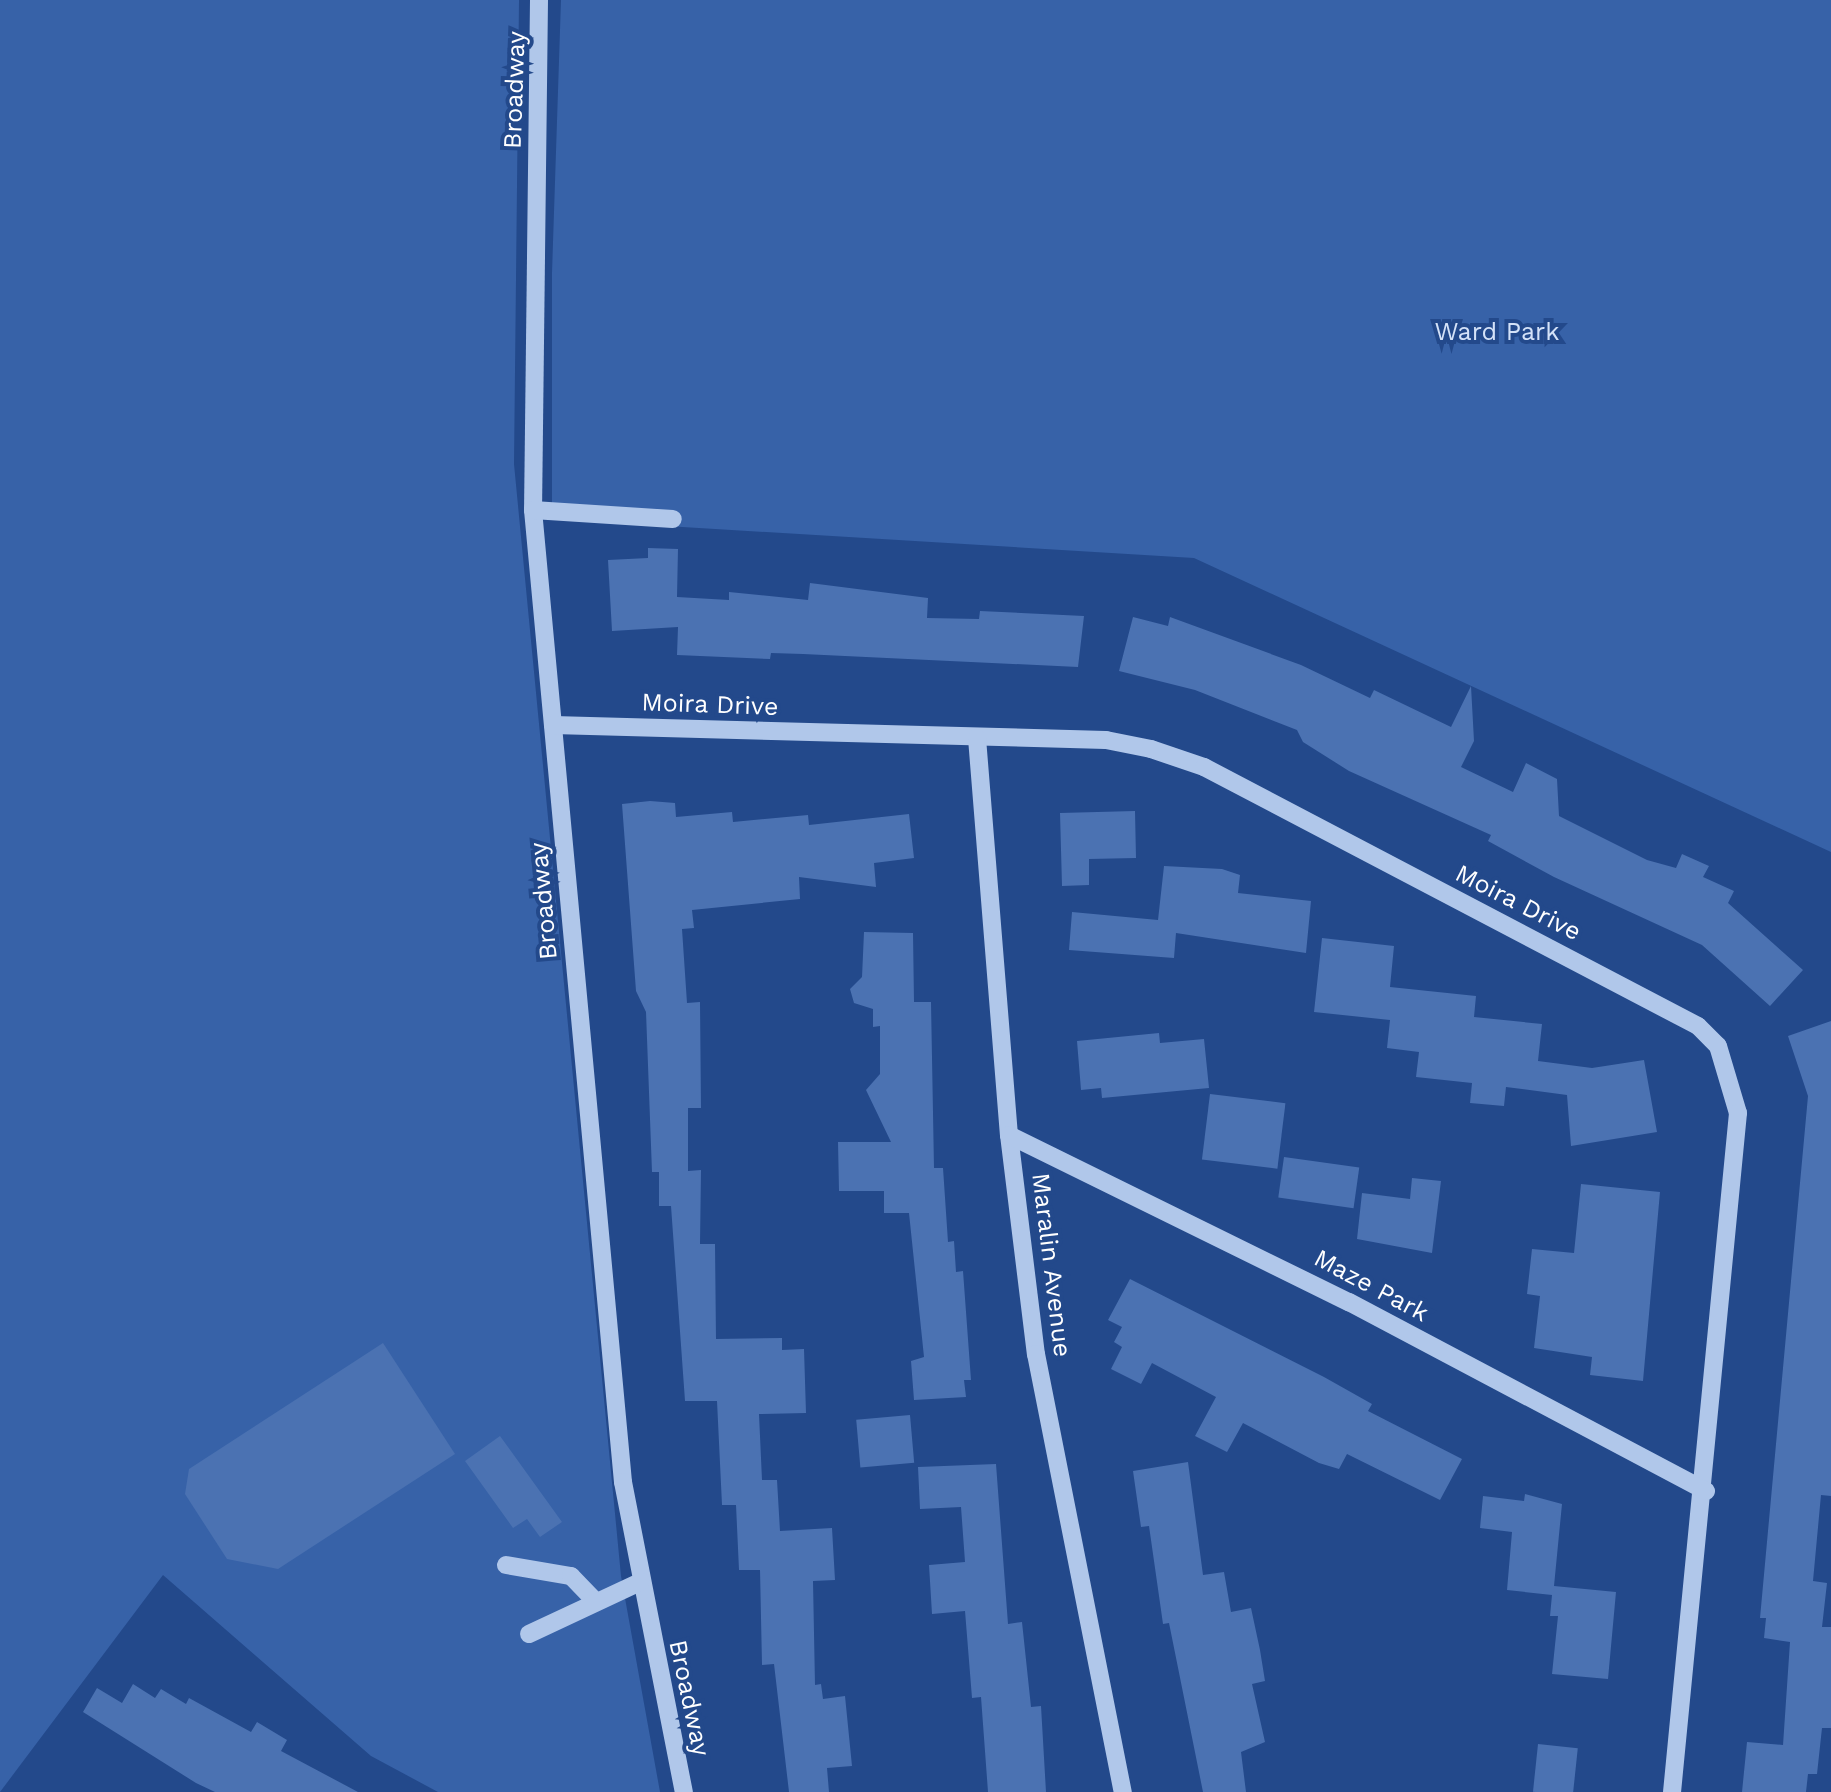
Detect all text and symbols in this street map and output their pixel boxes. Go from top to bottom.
street label: Broadway [498,31,532,149]
park label: Ward Park [1435,317,1559,347]
street label: Moira Drive [641,688,779,722]
street label: Broadway [524,841,564,961]
street label: Moira Drive [1450,858,1586,948]
street label: Maralin Avenue [1025,1171,1077,1359]
street label: Maze Park [1309,1243,1433,1329]
street label: Broadway [662,1637,716,1759]

